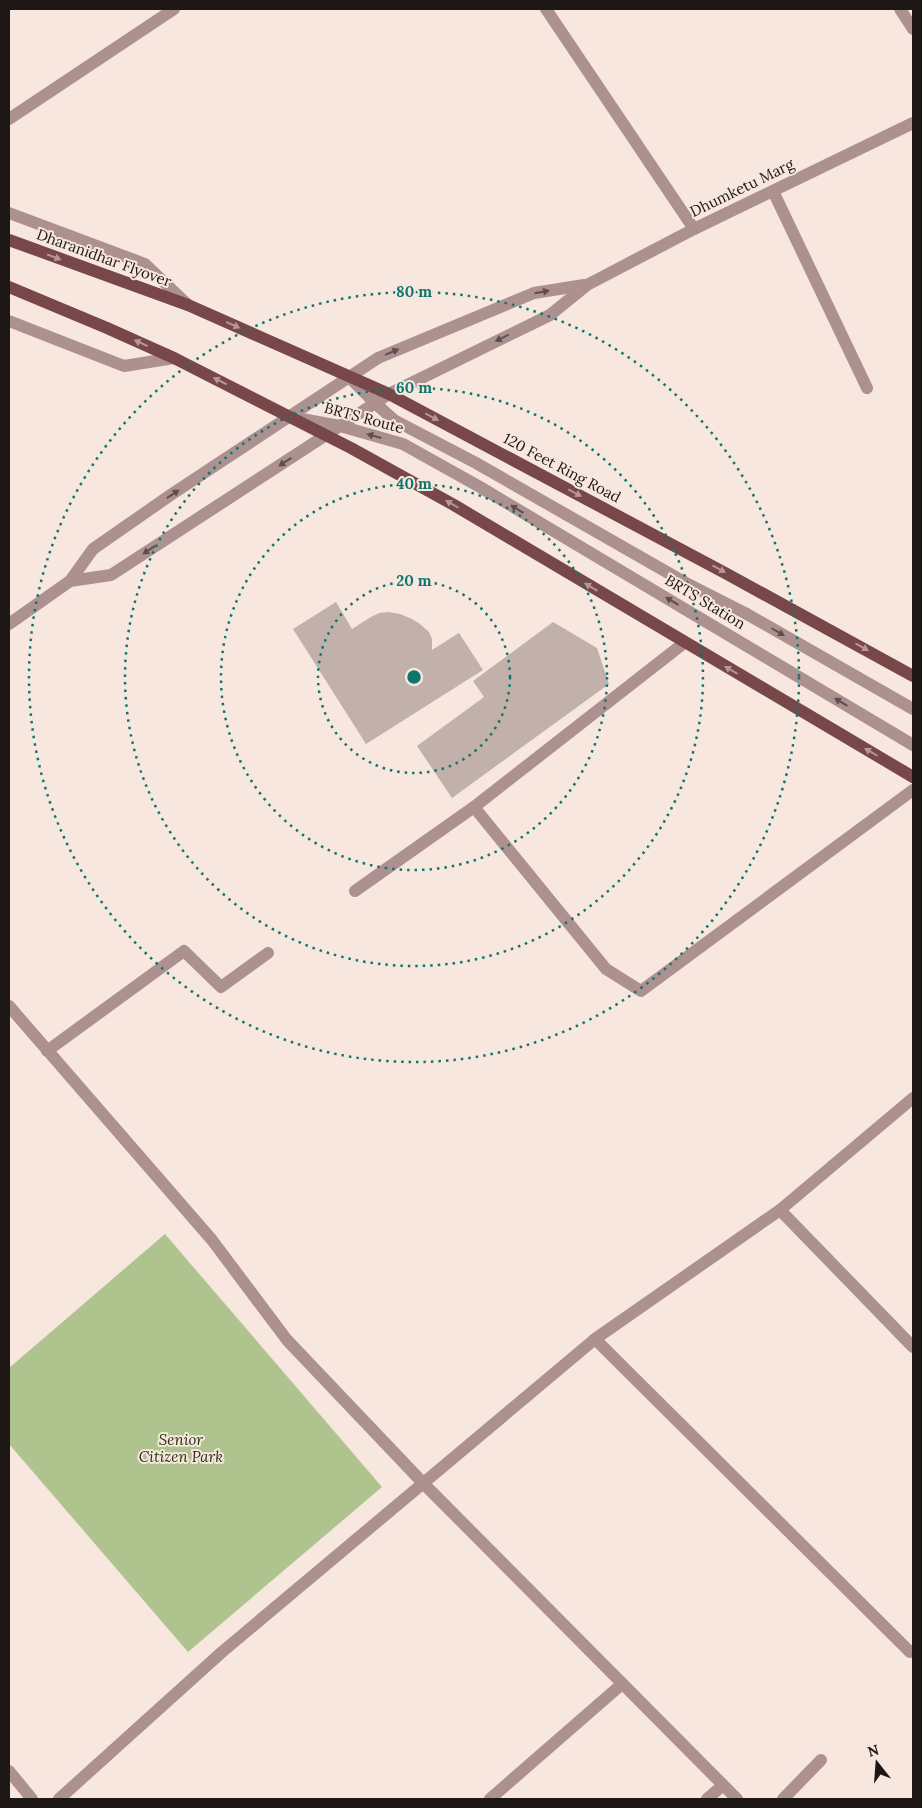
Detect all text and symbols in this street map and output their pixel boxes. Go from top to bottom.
street label: Dhumketu Marg [687,154,797,221]
street label: Dharanidhar Flyover [34,224,175,291]
one-way arrow [47,254,62,261]
text: 80 m [396,282,432,301]
one-way arrow [535,288,551,296]
one-way arrow [226,321,240,329]
one-way arrow [494,334,509,342]
one-way arrow [134,338,148,346]
one-way arrow [385,348,399,356]
one-way arrow [213,377,227,385]
text: 60 m [396,378,432,397]
street label: BRTS Route [322,398,406,437]
one-way arrow [425,413,439,421]
street label: 120 Feet Ring Road [500,429,624,507]
one-way arrow [366,431,381,439]
one-way arrow [279,457,292,467]
text: 40 m [396,474,432,493]
one-way arrow [166,489,179,498]
one-way arrow [568,489,583,497]
one-way arrow [444,500,459,508]
one-way arrow [510,504,524,513]
one-way arrow [142,545,155,555]
one-way arrow [712,565,726,574]
street label: BRTS Station [662,570,749,633]
text: 20 m [396,571,432,590]
one-way arrow [585,583,598,592]
one-way arrow [665,596,678,605]
one-way arrow [772,627,785,636]
one-way arrow [855,643,868,652]
one-way arrow [724,666,738,675]
centre of rings [405,668,423,686]
one-way arrow [835,697,848,706]
one-way arrow [865,748,878,757]
park label: Senior Citizen Park [139,1430,223,1466]
north arrow [852,1738,902,1788]
text: N [865,1740,881,1761]

